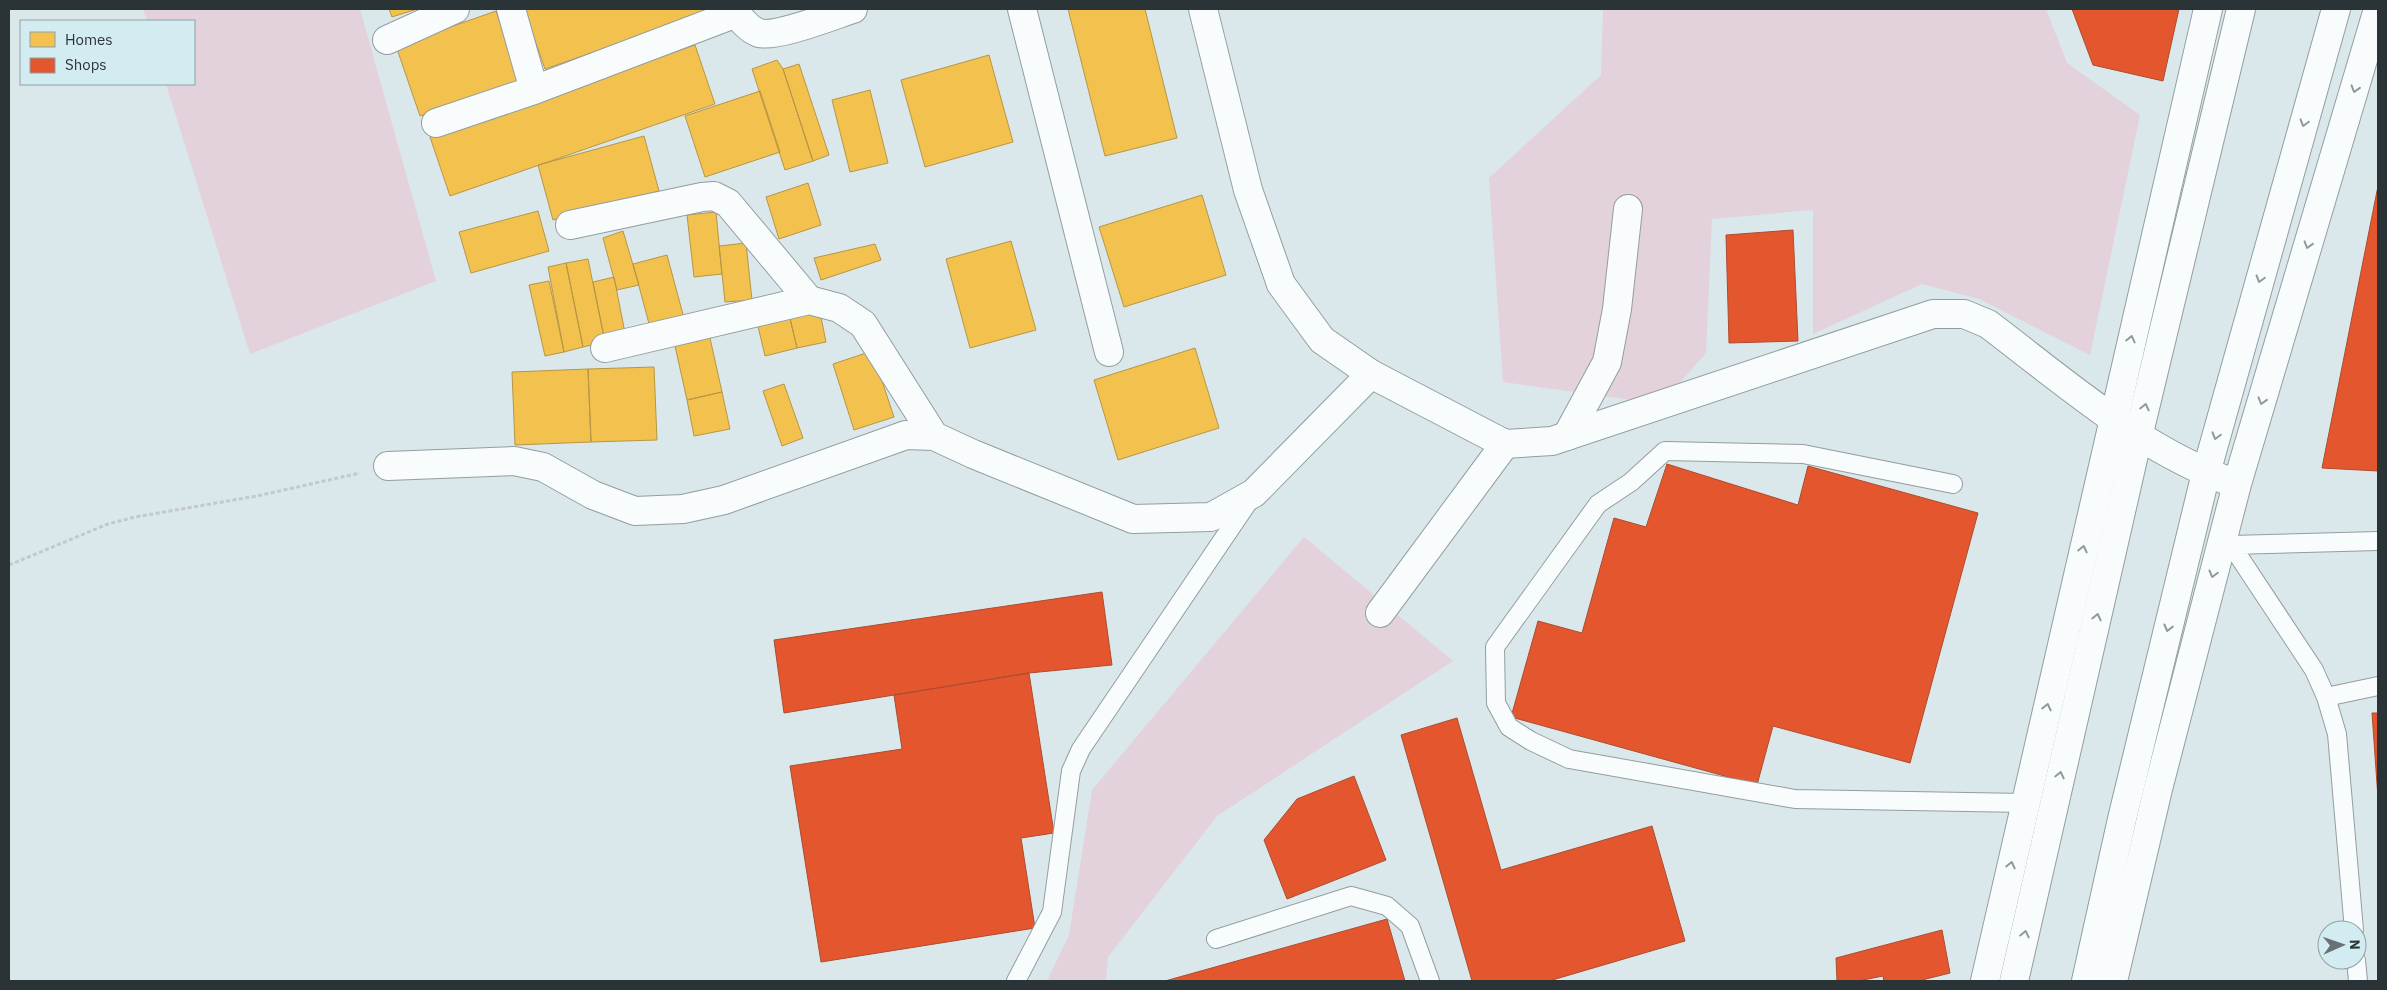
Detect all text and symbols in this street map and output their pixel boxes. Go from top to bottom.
legend [20,20,195,85]
text: Homes [65,30,113,49]
text: Shops [65,55,107,74]
one-way arrow [2350,85,2360,93]
one-way arrow [2299,118,2309,127]
one-way arrow [2304,240,2314,249]
one-way arrow [2255,275,2265,283]
one-way arrow [2125,335,2136,344]
one-way arrow [2257,396,2267,404]
one-way arrow [2139,403,2150,412]
one-way arrow [2211,432,2222,440]
one-way arrow [2077,544,2088,553]
one-way arrow [2208,570,2219,578]
one-way arrow [2091,612,2102,621]
one-way arrow [2163,623,2174,632]
one-way arrow [2041,703,2052,711]
one-way arrow [2054,771,2065,779]
one-way arrow [2005,861,2016,870]
north arrow [2317,920,2367,970]
one-way arrow [2019,929,2030,938]
text: N [2346,939,2364,950]

